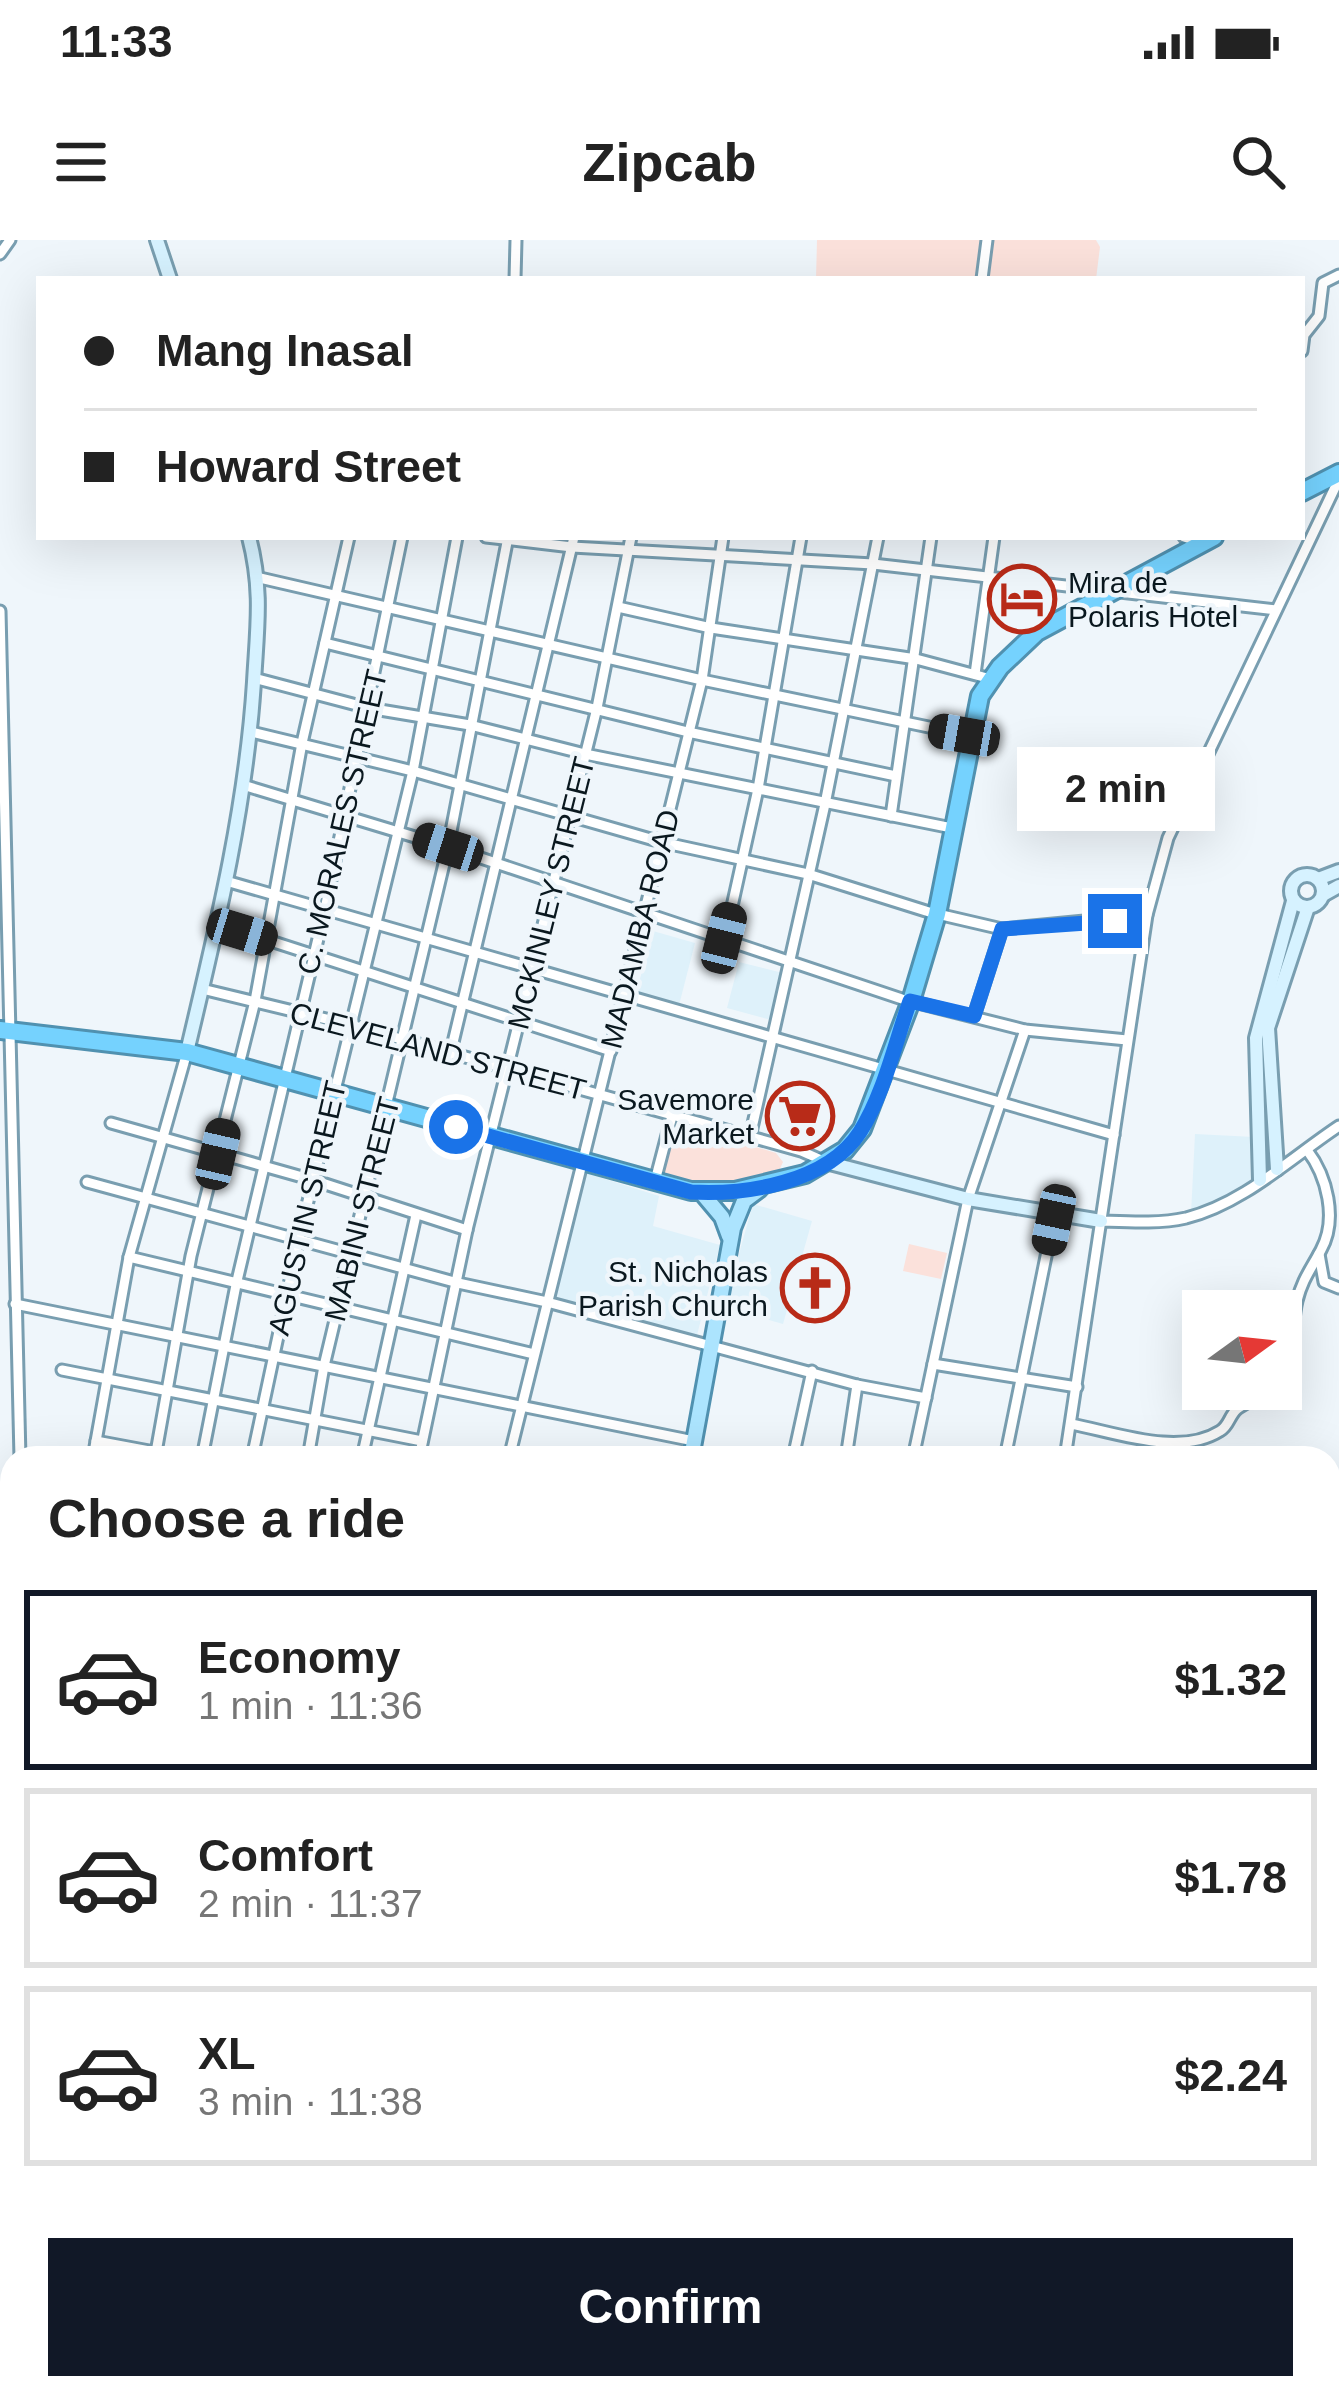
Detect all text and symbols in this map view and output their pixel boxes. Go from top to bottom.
text: 11:33 [60,16,173,67]
icon: menu [48,129,114,195]
icon: search [1225,129,1291,195]
text: Zipcab [582,132,757,192]
text: Mang Inasal [156,325,414,376]
text: Howard Street [156,441,461,492]
hotel icon: Mira de Polaris Hotel [987,564,1057,634]
place label: Mira de Polaris Hotel [1068,566,1238,633]
street label: C. MORALES STREET [291,666,393,978]
car [925,711,1003,759]
callout: 2 min [1016,747,1214,831]
street label: MCKINLEY STREET [501,753,601,1033]
text: 2 min [1065,767,1167,810]
street label: MADAMBA ROAD [594,806,686,1052]
car [408,819,488,875]
route end [1088,894,1142,948]
car [698,899,750,977]
car [202,904,282,960]
street label: CLEVELAND STREET [286,996,590,1106]
street label: AGUSTIN STREET [262,1078,352,1338]
supermarket icon: Savemore Market [765,1081,835,1151]
place label: Savemore Market [617,1083,755,1150]
street label: MABINI STREET [318,1093,406,1325]
route start [429,1100,483,1154]
car [192,1115,244,1193]
car [1029,1181,1079,1259]
church icon: St. Nicholas Parish Church [780,1253,850,1323]
place label: St. Nicholas Parish Church [578,1255,768,1322]
north arrow [1182,1290,1302,1410]
map controls [1182,1290,1302,1410]
text: Choose a ride [48,1488,405,1548]
icon: car [54,1626,162,1734]
text: Economy [198,1632,401,1683]
text: $1.32 [1174,1654,1287,1705]
text: 1 min · 11:36 [198,1684,423,1727]
icon: car [54,1824,162,1932]
text: Comfort [198,1830,373,1881]
text: $1.78 [1174,1852,1287,1903]
text: 2 min · 11:37 [198,1882,423,1925]
icon: car [54,2022,162,2130]
text: XL [198,2028,256,2079]
text: $2.24 [1174,2050,1287,2101]
text: 3 min · 11:38 [198,2080,423,2123]
button: Confirm [48,2238,1293,2376]

